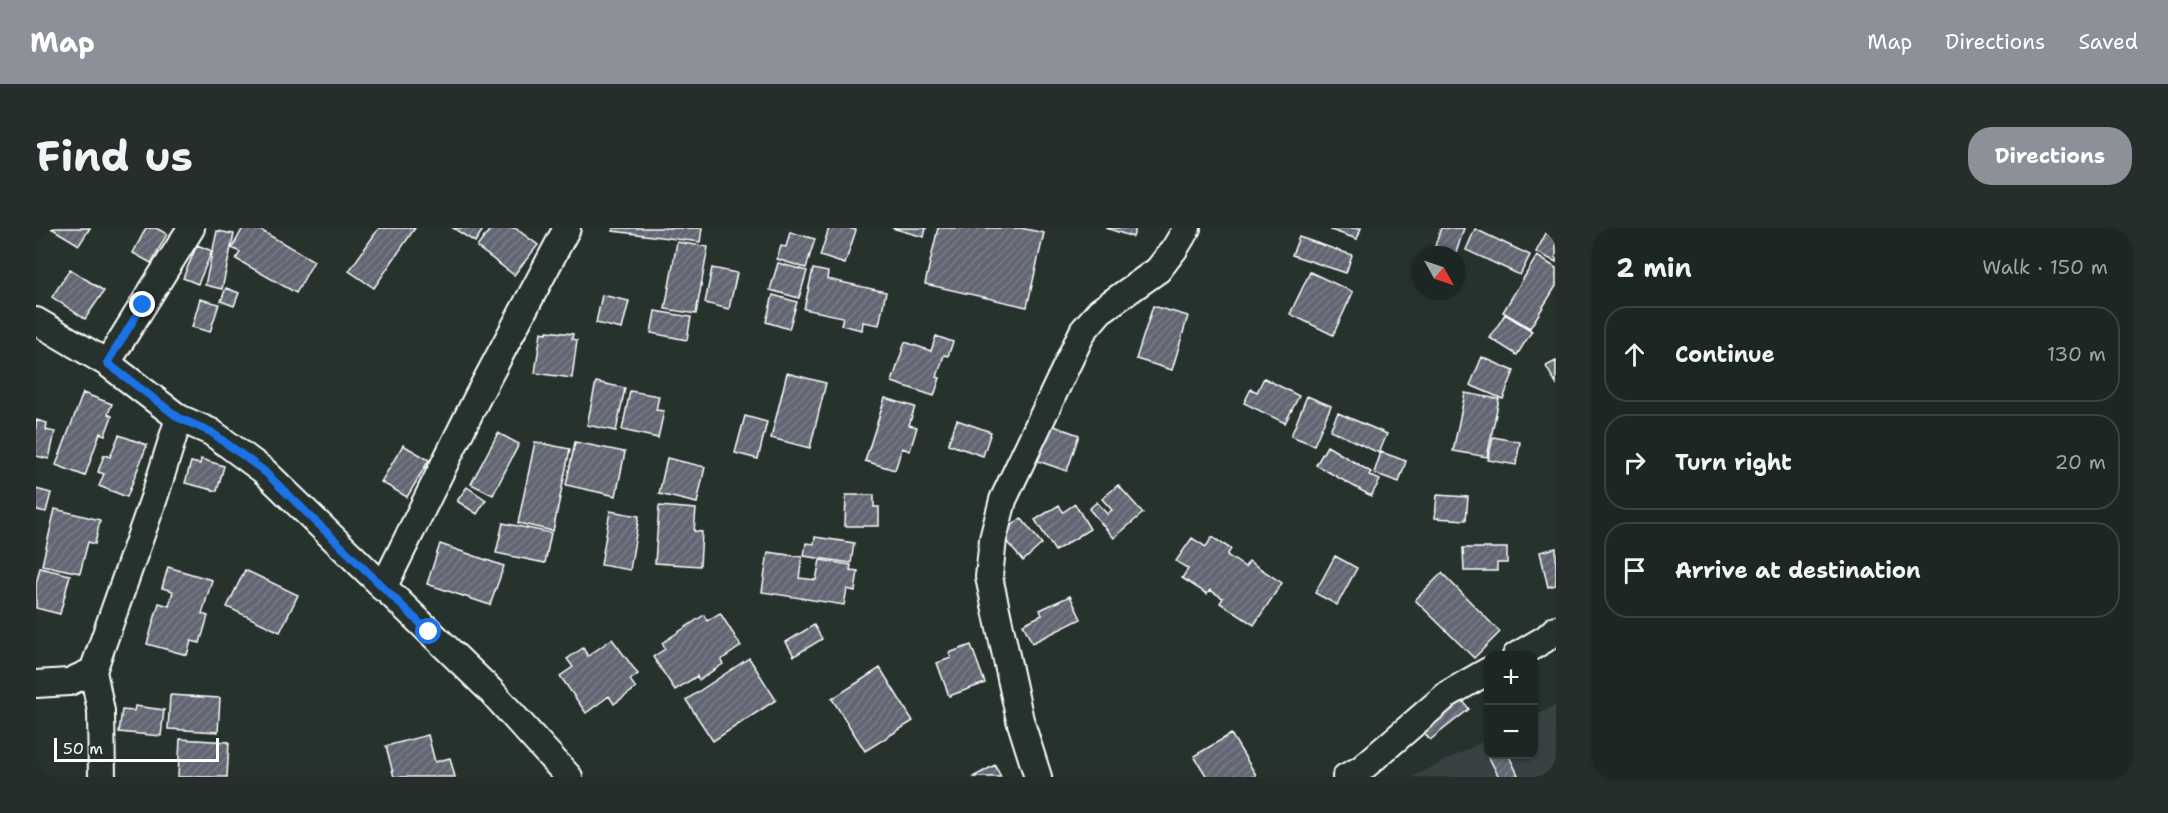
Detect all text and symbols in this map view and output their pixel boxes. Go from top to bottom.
text: Map [30,23,95,61]
text: Map [1867,28,1912,56]
text: Directions [1945,28,2045,56]
text: Saved [2078,28,2138,56]
button: Directions [1968,127,2132,185]
text: Find us [36,128,193,184]
north arrow [1412,246,1466,300]
text: 2 min [1616,250,1692,285]
text: Walk · 150 m [1982,254,2108,280]
route end [129,291,155,317]
icon: ahead [1618,338,1651,371]
text: Continue [1675,340,1775,369]
text: 130 m [2047,341,2106,367]
icon: right [1618,446,1651,479]
text: Turn right [1675,448,1792,477]
text: 20 m [2055,449,2106,475]
icon: arrive [1618,554,1651,587]
text: Arrive at destination [1675,556,1921,585]
route start [415,618,441,644]
map controls [1484,651,1538,759]
button: + [1484,651,1538,705]
button: − [1484,705,1538,759]
scale bar [54,735,219,762]
text: 50 m [63,738,103,759]

